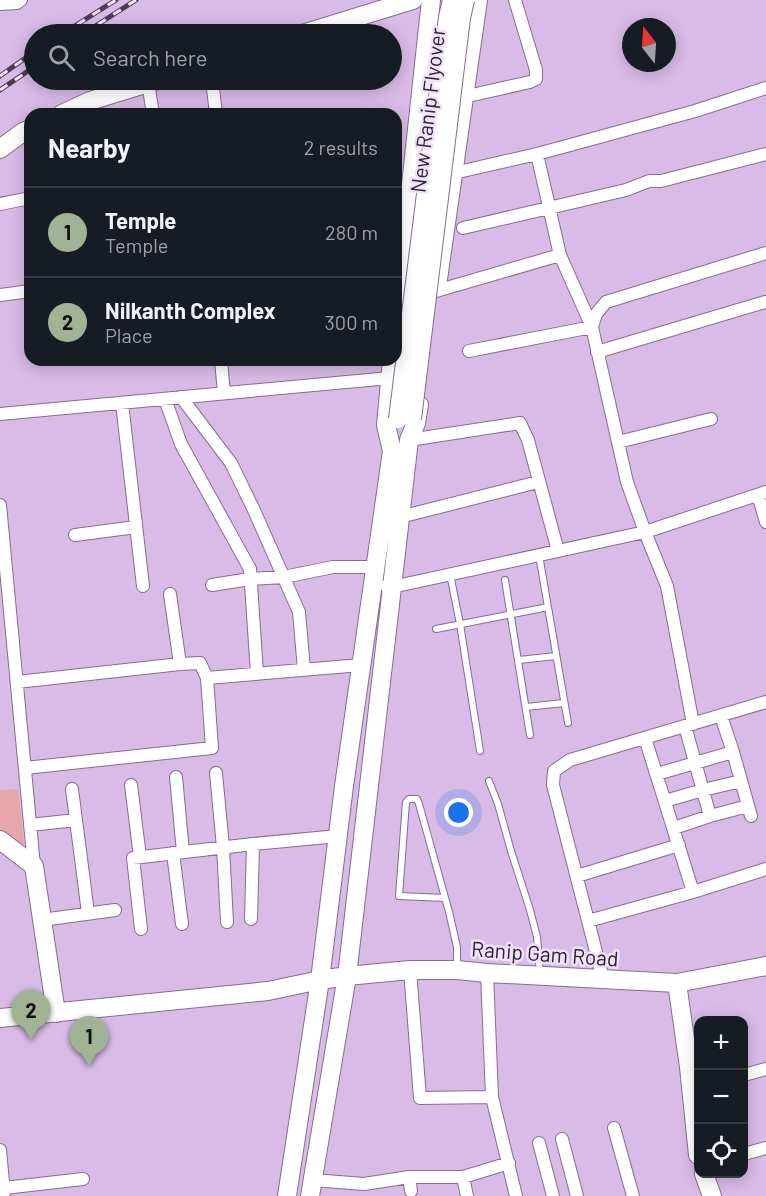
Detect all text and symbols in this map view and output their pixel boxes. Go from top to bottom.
north arrow [622,18,676,72]
search box [24,24,402,90]
street label: New Ranip Flyover [404,26,450,194]
icon: search [45,41,78,74]
text: Search here [93,44,207,70]
text: Nearby [48,132,130,163]
text: 2 results [304,135,378,159]
text: Temple [105,207,176,233]
text: 1 [64,220,71,244]
text: 280 m [325,220,378,244]
text: Temple [105,233,168,257]
text: Nilkanth Complex [105,297,276,323]
text: 2 [62,310,73,334]
text: 300 m [325,310,378,334]
text: Place [105,323,153,347]
your location [444,798,473,827]
street label: Ranip Gam Road [471,935,619,971]
pin: 2 [12,990,51,1040]
pin: 1 [70,1016,109,1066]
map controls [694,1016,748,1178]
button: + [694,1016,748,1070]
button: − [694,1070,748,1124]
button: locate [694,1124,748,1178]

